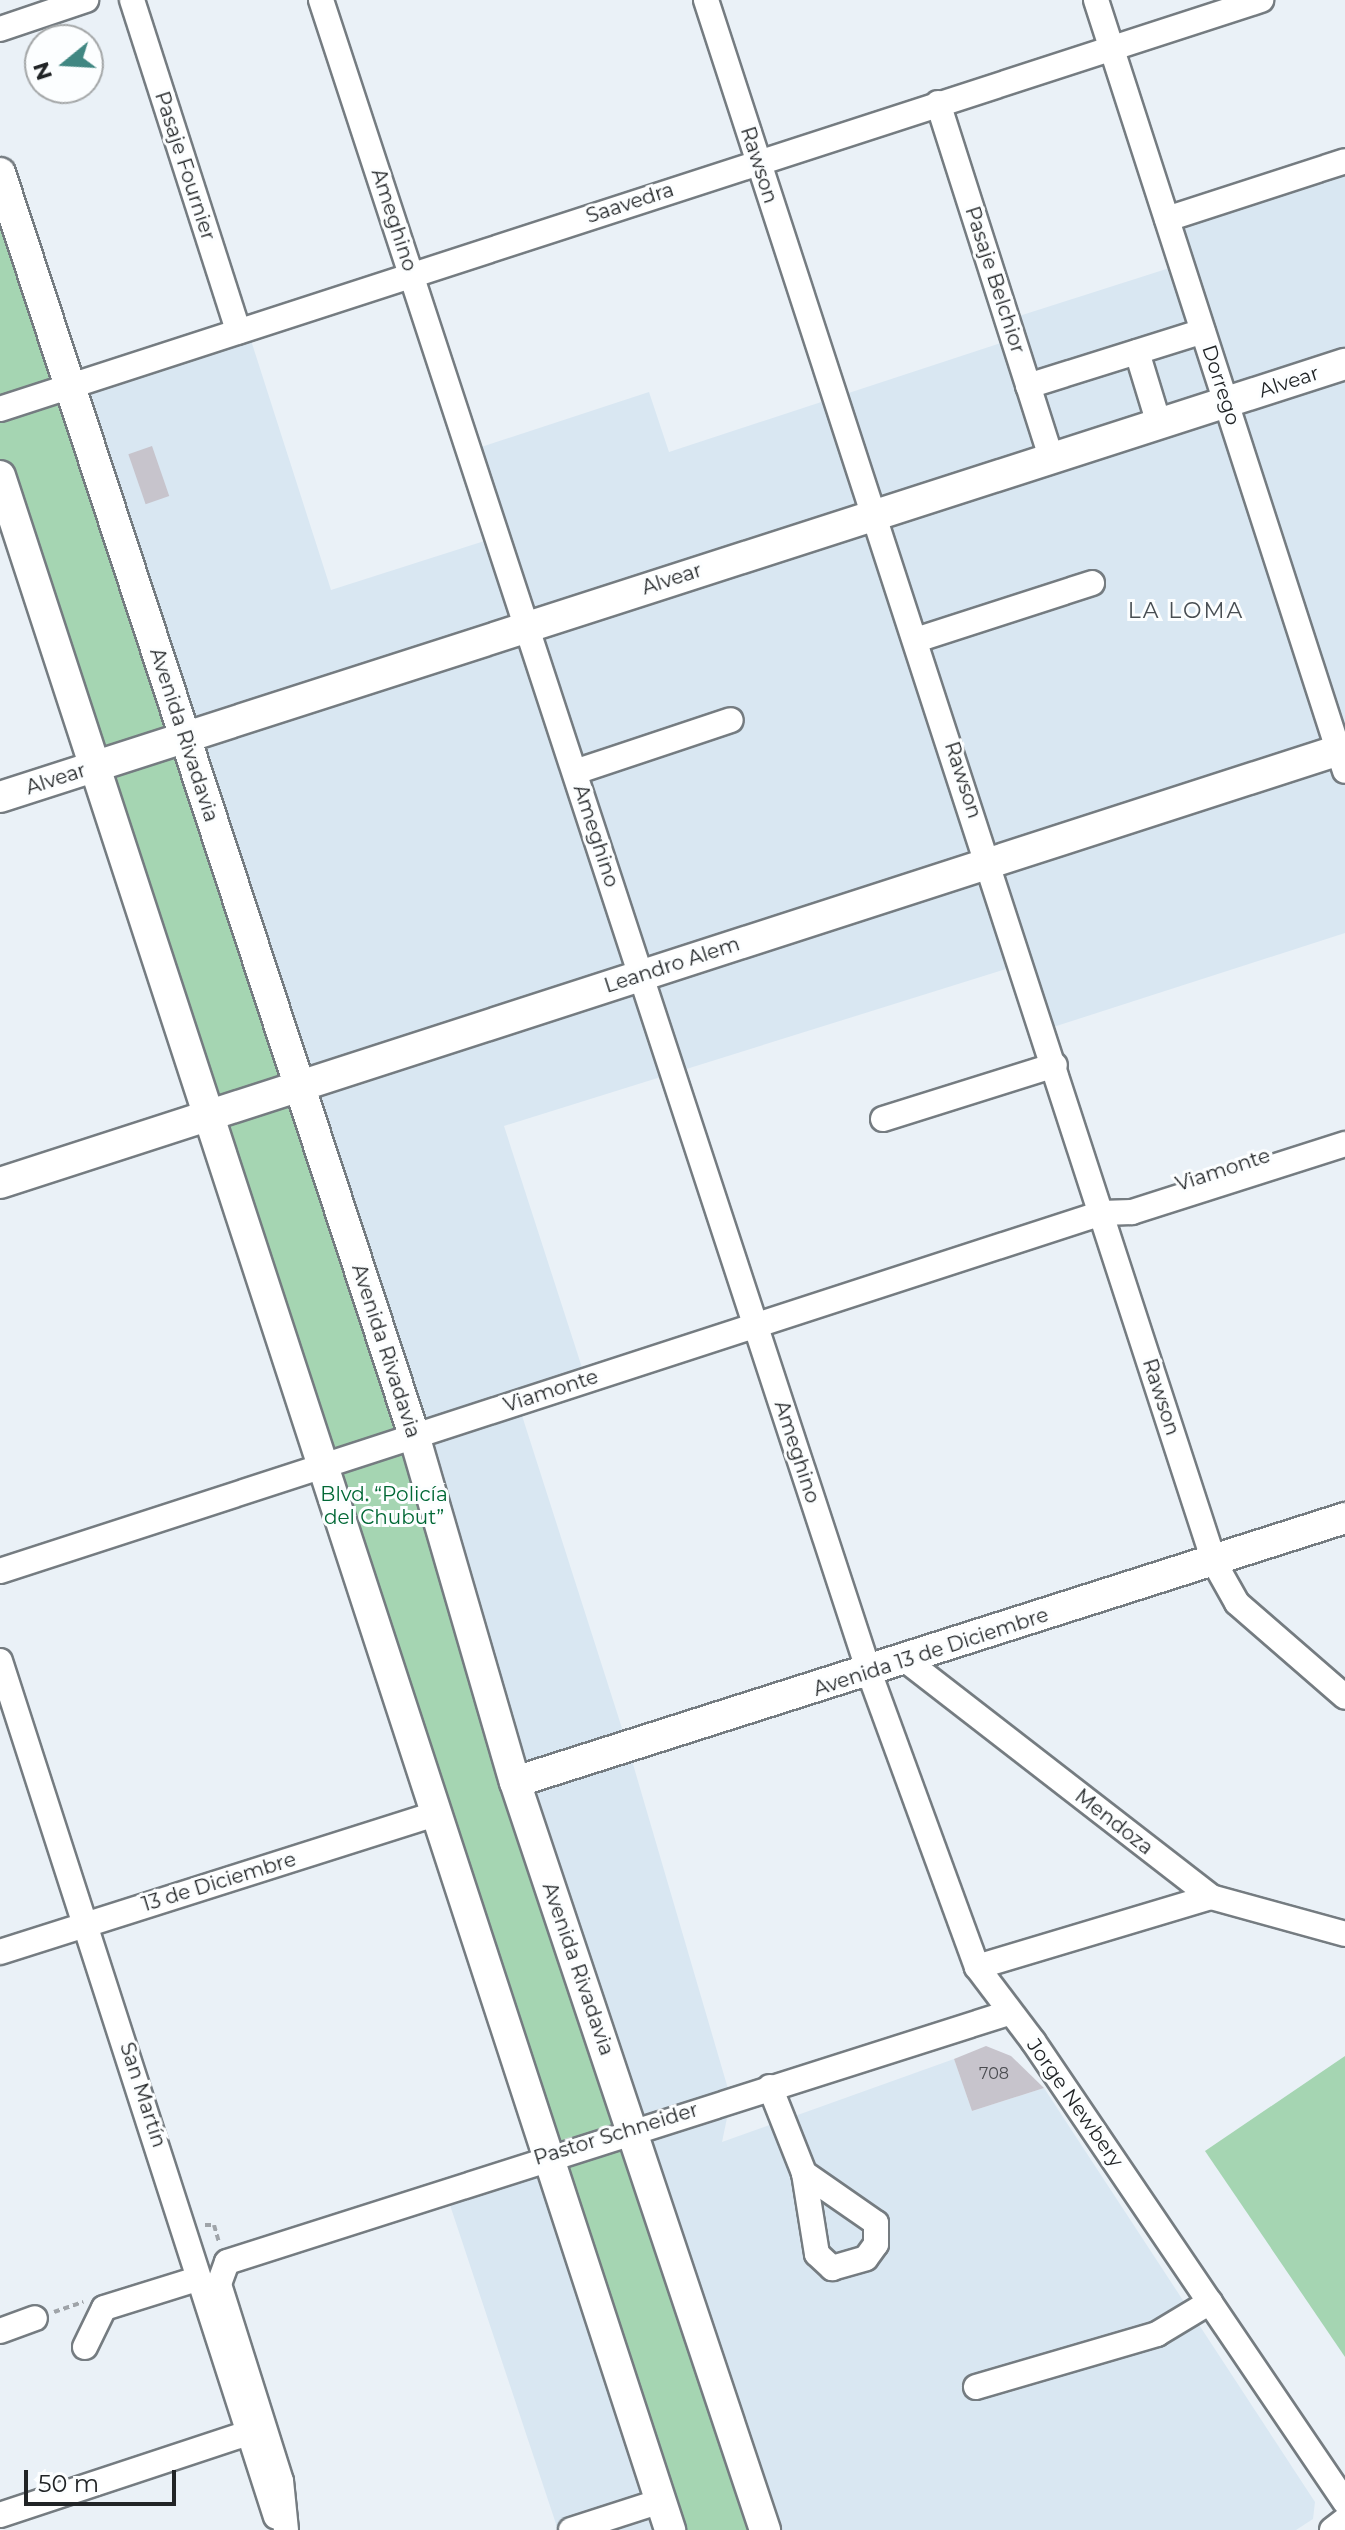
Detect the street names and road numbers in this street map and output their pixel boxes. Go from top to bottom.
street label: Pasaje Fournier [150,88,220,244]
street label: Rawson [735,124,783,206]
street label: Ameghino [366,166,422,274]
street label: Saavedra [583,178,677,228]
street label: Pasaje Belchior [960,203,1030,357]
street label: Dorrego [1197,342,1245,428]
street label: Alvear [1256,361,1322,403]
street label: Alvear [639,558,705,600]
street label: Avenida Rivadavia [145,645,223,825]
street label: Rawson [939,739,987,821]
street label: Alvear [23,758,89,800]
street label: Ameghino [568,782,624,890]
street label: Leandro Alem [601,932,743,998]
street label: Viamonte [1173,1143,1273,1197]
street label: Avenida Rivadavia [347,1261,425,1441]
street label: Rawson [1137,1356,1185,1438]
street label: Viamonte [501,1364,601,1418]
street label: Ameghino [769,1398,825,1506]
street label: Avenida 13 de Diciembre [810,1603,1052,1701]
street label: Mendoza [1070,1784,1158,1860]
street label: 13 de Diciembre [139,1847,299,1917]
street label: Avenida Rivadavia [537,1879,619,2059]
street label: Jorge Newbery [1022,2034,1128,2172]
street label: San Martín [115,2039,171,2151]
street label: Pastor Schneider [531,2098,701,2170]

